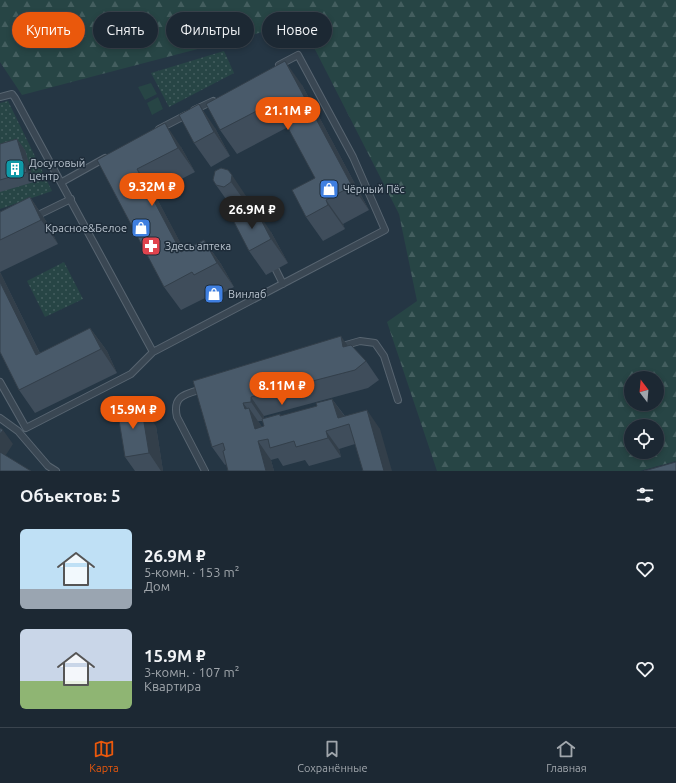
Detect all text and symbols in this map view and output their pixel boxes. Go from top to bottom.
chip: Купить [12,12,85,48]
chip: Снять [93,12,158,48]
chip: Фильтры [166,12,254,48]
chip: Новое [262,12,332,48]
pin: 21.1M ₽ [251,97,325,131]
text: 21.1M ₽ [264,103,312,117]
place label: Досуговый центр [29,157,85,182]
building icon: Досуговый центр [4,158,26,180]
pin: 9.32M ₽ [115,173,189,207]
shop icon: Чёрный Пёс [318,178,340,200]
text: 9.32M ₽ [128,179,176,193]
place label: Чёрный Пёс [343,183,405,195]
pin: 26.9M ₽ [215,196,289,230]
text: 26.9M ₽ [228,202,276,216]
shop icon: Красное&Белое [130,217,152,239]
place label: Красное&Белое [45,222,127,234]
pharmacy icon: Здесь аптека [140,235,162,257]
place label: Здесь аптека [165,240,231,252]
shop icon: Винлаб [203,283,225,305]
place label: Винлаб [228,288,266,300]
north arrow [624,371,664,411]
map controls [624,371,664,459]
pin: 8.11M ₽ [245,372,319,406]
text: 8.11M ₽ [258,378,306,392]
pin: 15.9M ₽ [96,396,170,430]
text: 15.9M ₽ [109,402,157,416]
button: locate [624,419,664,459]
icon: filters [634,484,656,506]
text: Объектов: 5 [20,486,120,505]
icon: home [52,545,100,593]
text: 26.9M ₽ [144,546,206,565]
icon: heart [634,558,656,580]
text: 5-комн. · 153 m² [144,565,239,579]
text: Дом [144,579,170,593]
icon: home [52,645,100,693]
text: 15.9M ₽ [144,646,206,665]
icon: heart [634,658,656,680]
text: 3-комн. · 107 m² [144,665,239,679]
text: Квартира [144,679,201,693]
tab: Карта [89,738,119,774]
tab: Сохранённые [297,738,368,774]
tab: Главная [546,738,587,774]

